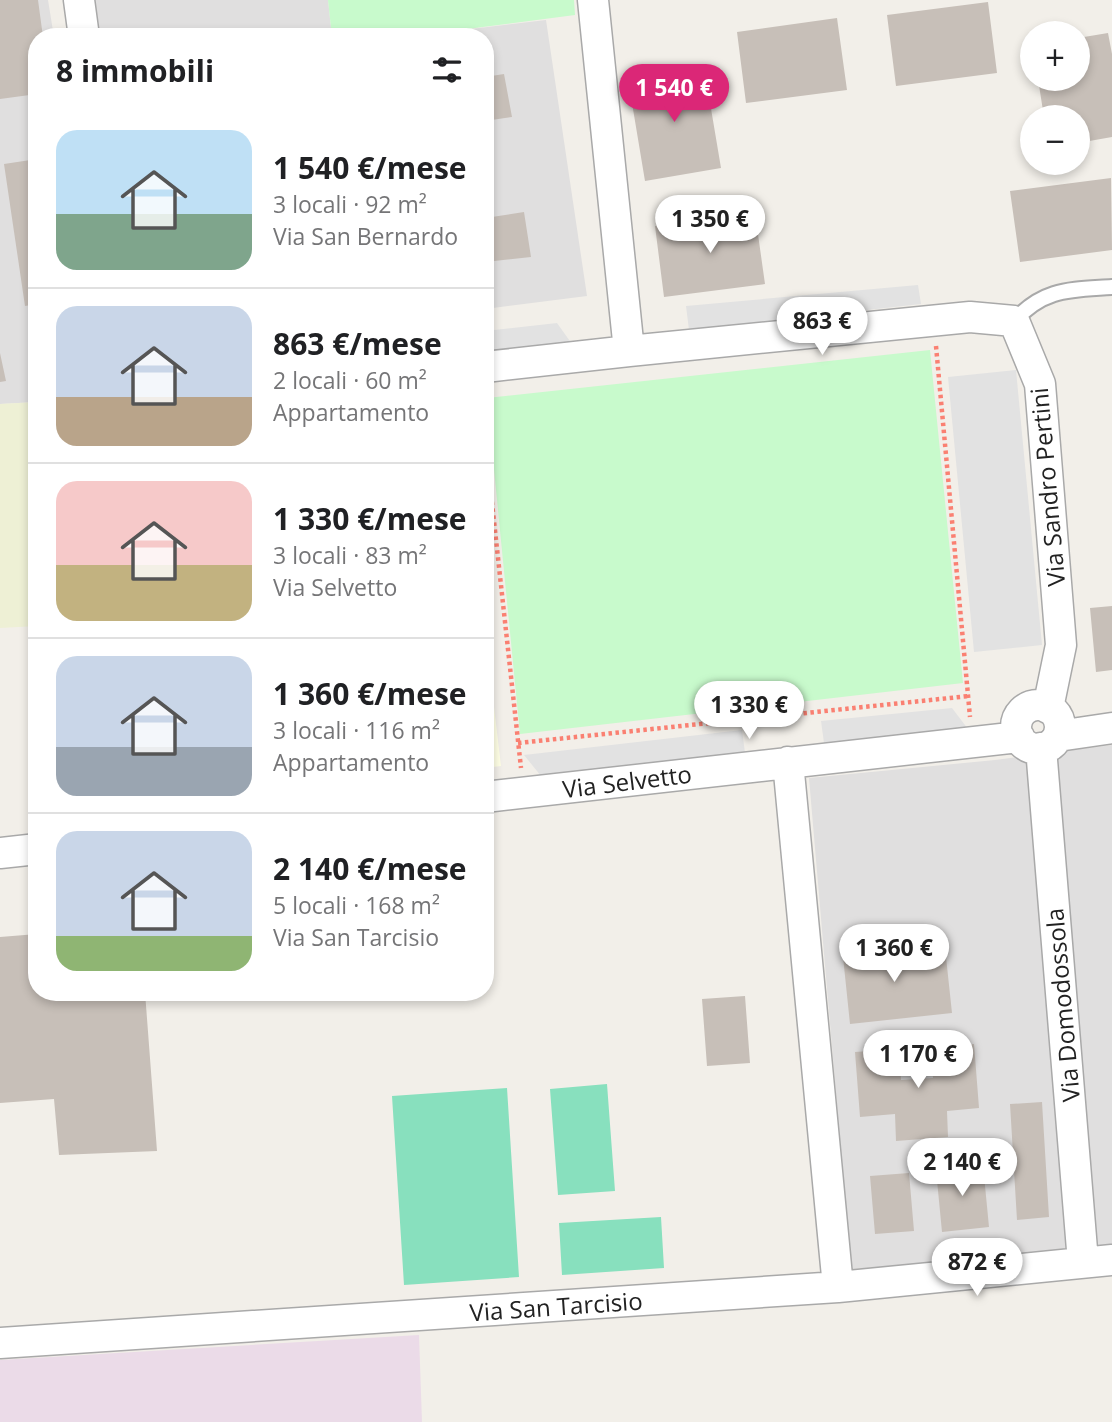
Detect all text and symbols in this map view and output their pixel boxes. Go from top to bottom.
map controls [1020,21,1090,175]
button: + [1020,21,1090,91]
text: 8 immobili [56,50,214,91]
icon: filters [428,51,466,89]
pin: 1 540 € [609,64,739,124]
text: 1 540 € [635,71,713,103]
button: − [1020,105,1090,175]
text: 1 540 €/mese [273,147,467,188]
icon: home [112,158,196,242]
text: 3 locali · 92 m² [273,188,427,220]
pin: 1 350 € [645,196,775,255]
text: 1 350 € [671,202,749,234]
text: Via San Bernardo [273,220,458,252]
pin: 863 € [773,298,871,357]
text: 863 € [793,304,851,336]
text: 863 €/mese [273,323,442,364]
icon: home [112,334,196,418]
text: 2 locali · 60 m² [273,364,427,396]
street label: Via Sandro Pertini [1022,386,1072,588]
text: Appartamento [273,396,429,428]
text: 1 330 €/mese [273,498,467,539]
icon: home [112,509,196,593]
text: 3 locali · 83 m² [273,539,427,571]
text: Via Selvetto [273,571,397,603]
text: 1 360 €/mese [273,673,467,714]
pin: 1 330 € [684,682,814,741]
icon: home [112,684,196,768]
text: 1 330 € [710,688,788,720]
text: 3 locali · 116 m² [273,714,440,746]
text: Appartamento [273,746,429,778]
street label: Via Selvetto [561,757,693,805]
text: 2 140 €/mese [273,848,467,889]
icon: home [112,859,196,943]
text: 5 locali · 168 m² [273,889,440,921]
street label: Via Domodossola [1037,907,1087,1103]
text: Via San Tarcisio [273,921,439,953]
pin: 1 360 € [829,925,959,984]
text: 1 360 € [855,931,933,963]
pin: 1 170 € [853,1030,983,1090]
text: 1 170 € [879,1037,957,1069]
pin: 2 140 € [897,1138,1027,1198]
text: 2 140 € [923,1145,1001,1177]
pin: 872 € [928,1238,1026,1298]
text: 872 € [948,1245,1006,1277]
street label: Via San Tarcisio [468,1283,644,1329]

